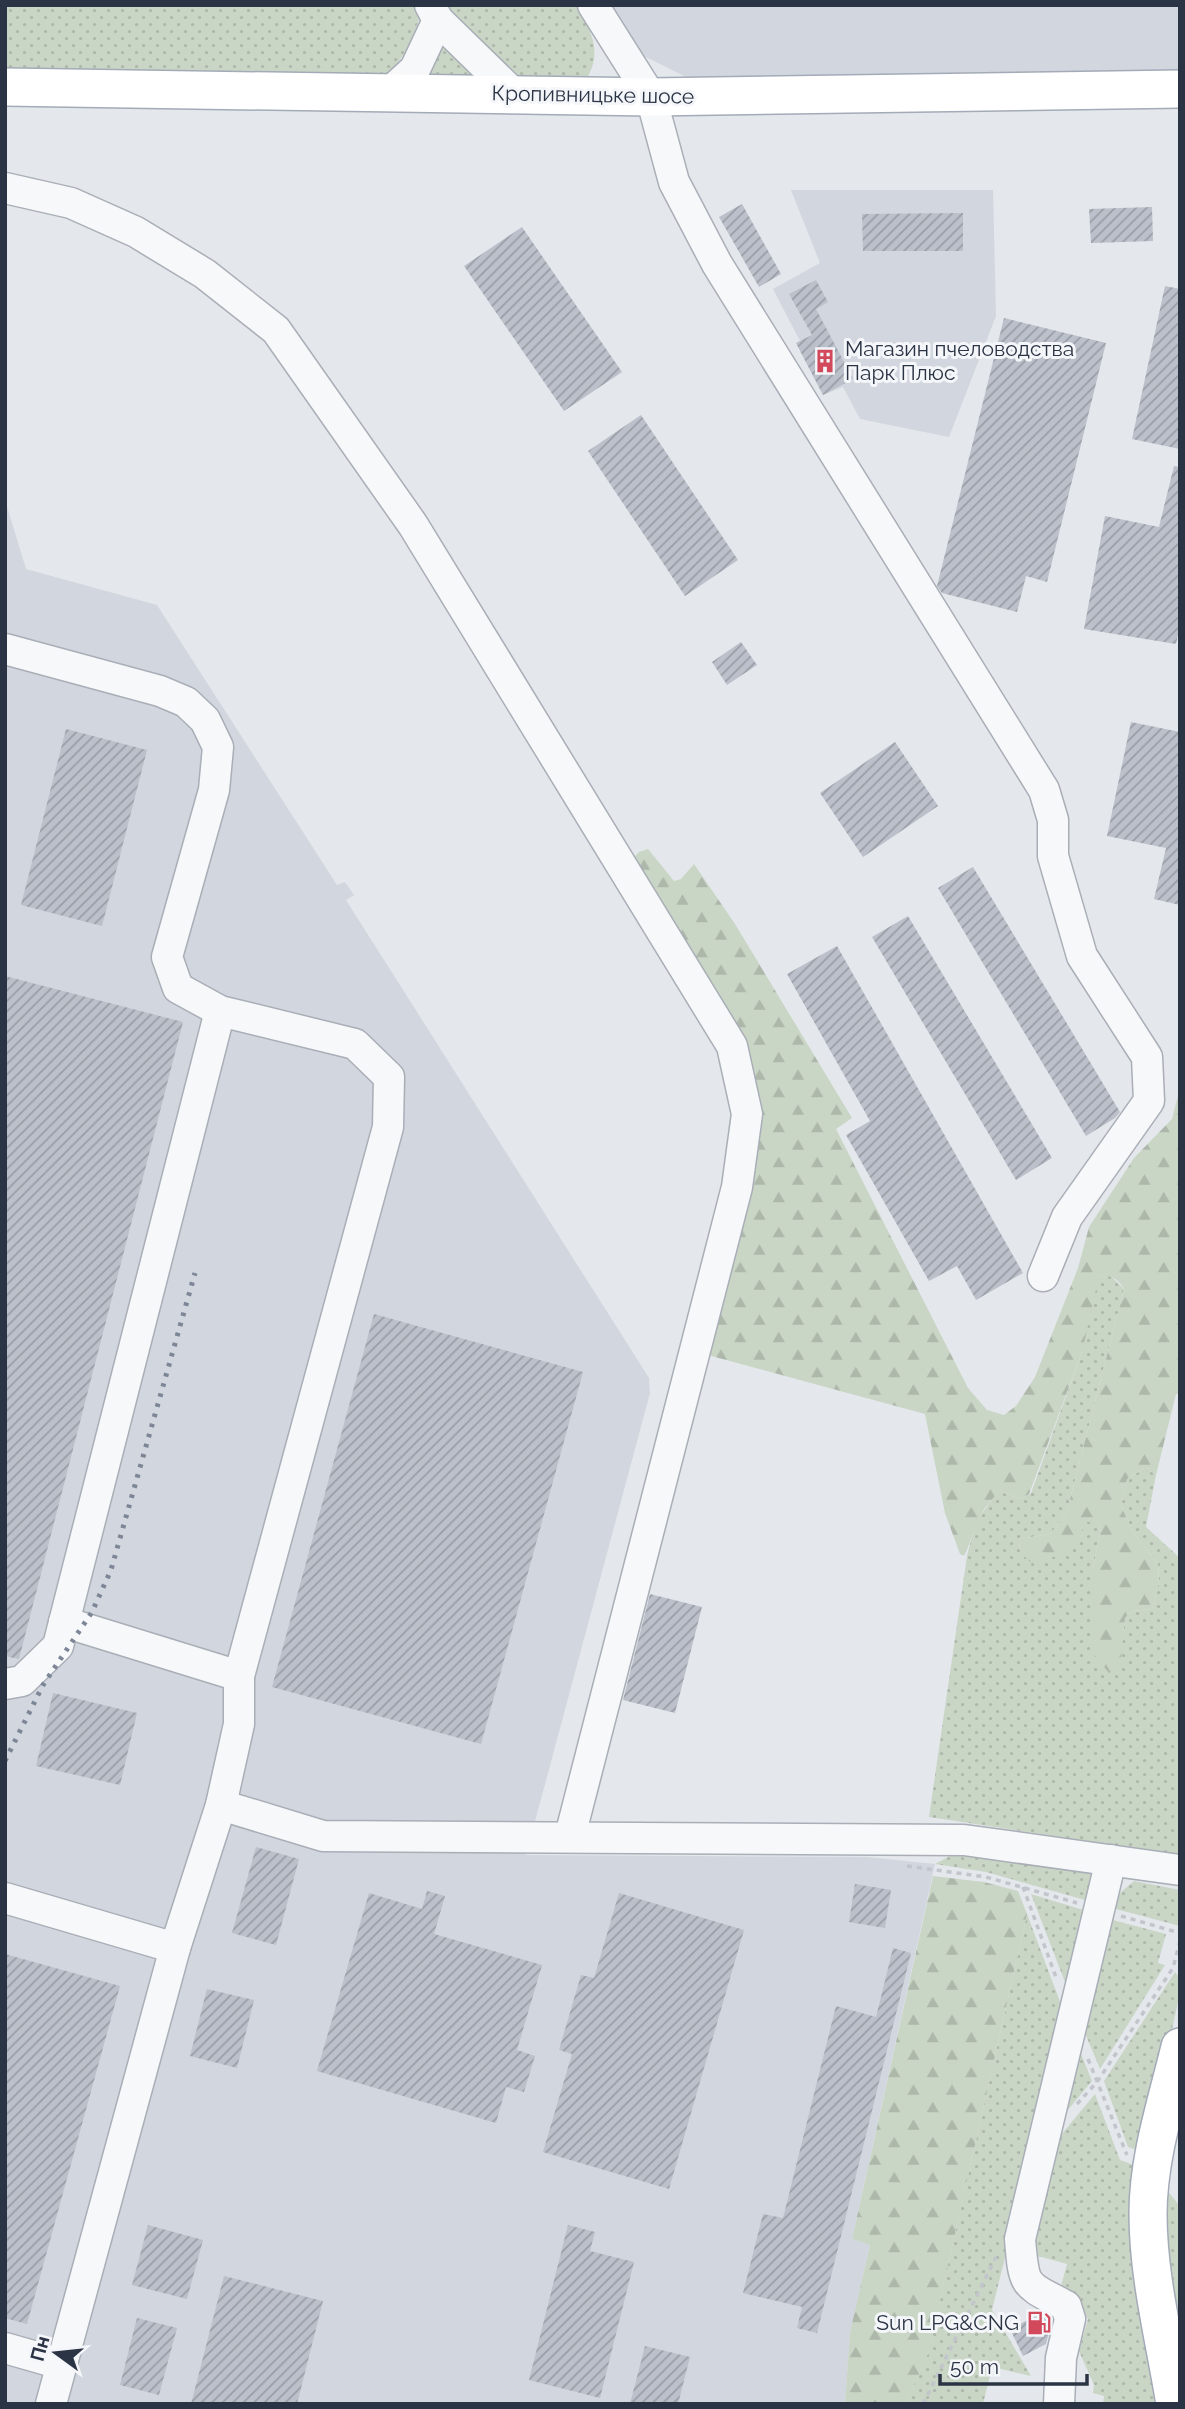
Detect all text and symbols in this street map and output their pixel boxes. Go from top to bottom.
street label: Кропивницьке шосе [492,80,695,109]
place label: Магазин пчеловодства Парк Плюс [845,336,1074,385]
building icon: Магазин пчеловодства Парк Плюс [811,347,839,375]
fuel station icon: Sun LPG&CNG [1025,2309,1053,2337]
place label: Sun LPG&CNG [876,2310,1019,2335]
north arrow [21,2318,91,2388]
text: Пн [26,2334,53,2364]
scale bar [940,2342,1087,2386]
text: 50 m [950,2354,999,2379]

